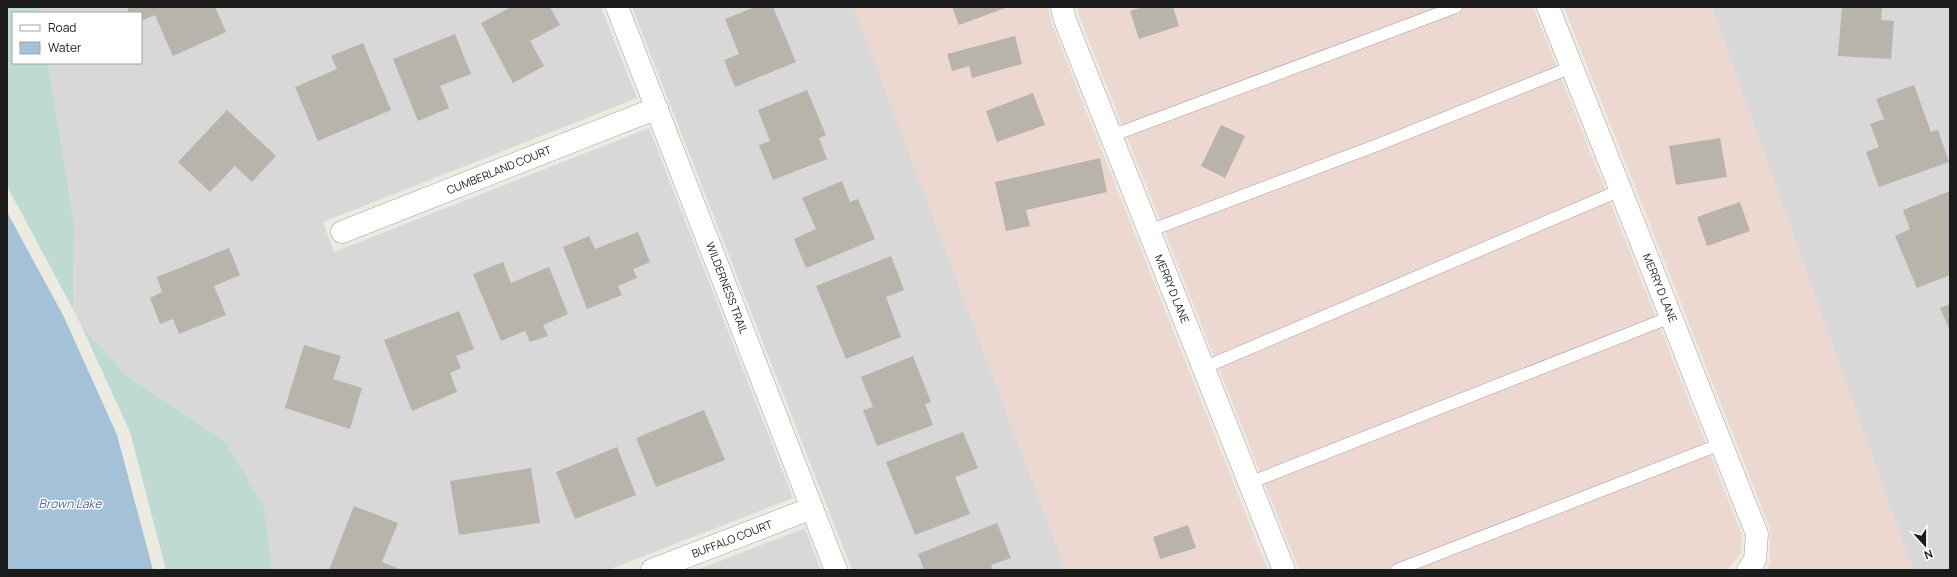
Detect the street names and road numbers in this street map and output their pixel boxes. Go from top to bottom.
street label: CUMBERLAND COURT [444,142,554,197]
street label: WILDERNESS TRAIL [703,240,752,336]
street label: MERRY D LANE [1640,251,1681,325]
street label: MERRY D LANE [1152,252,1193,326]
street label: BUFFALO COURT [689,516,775,561]

